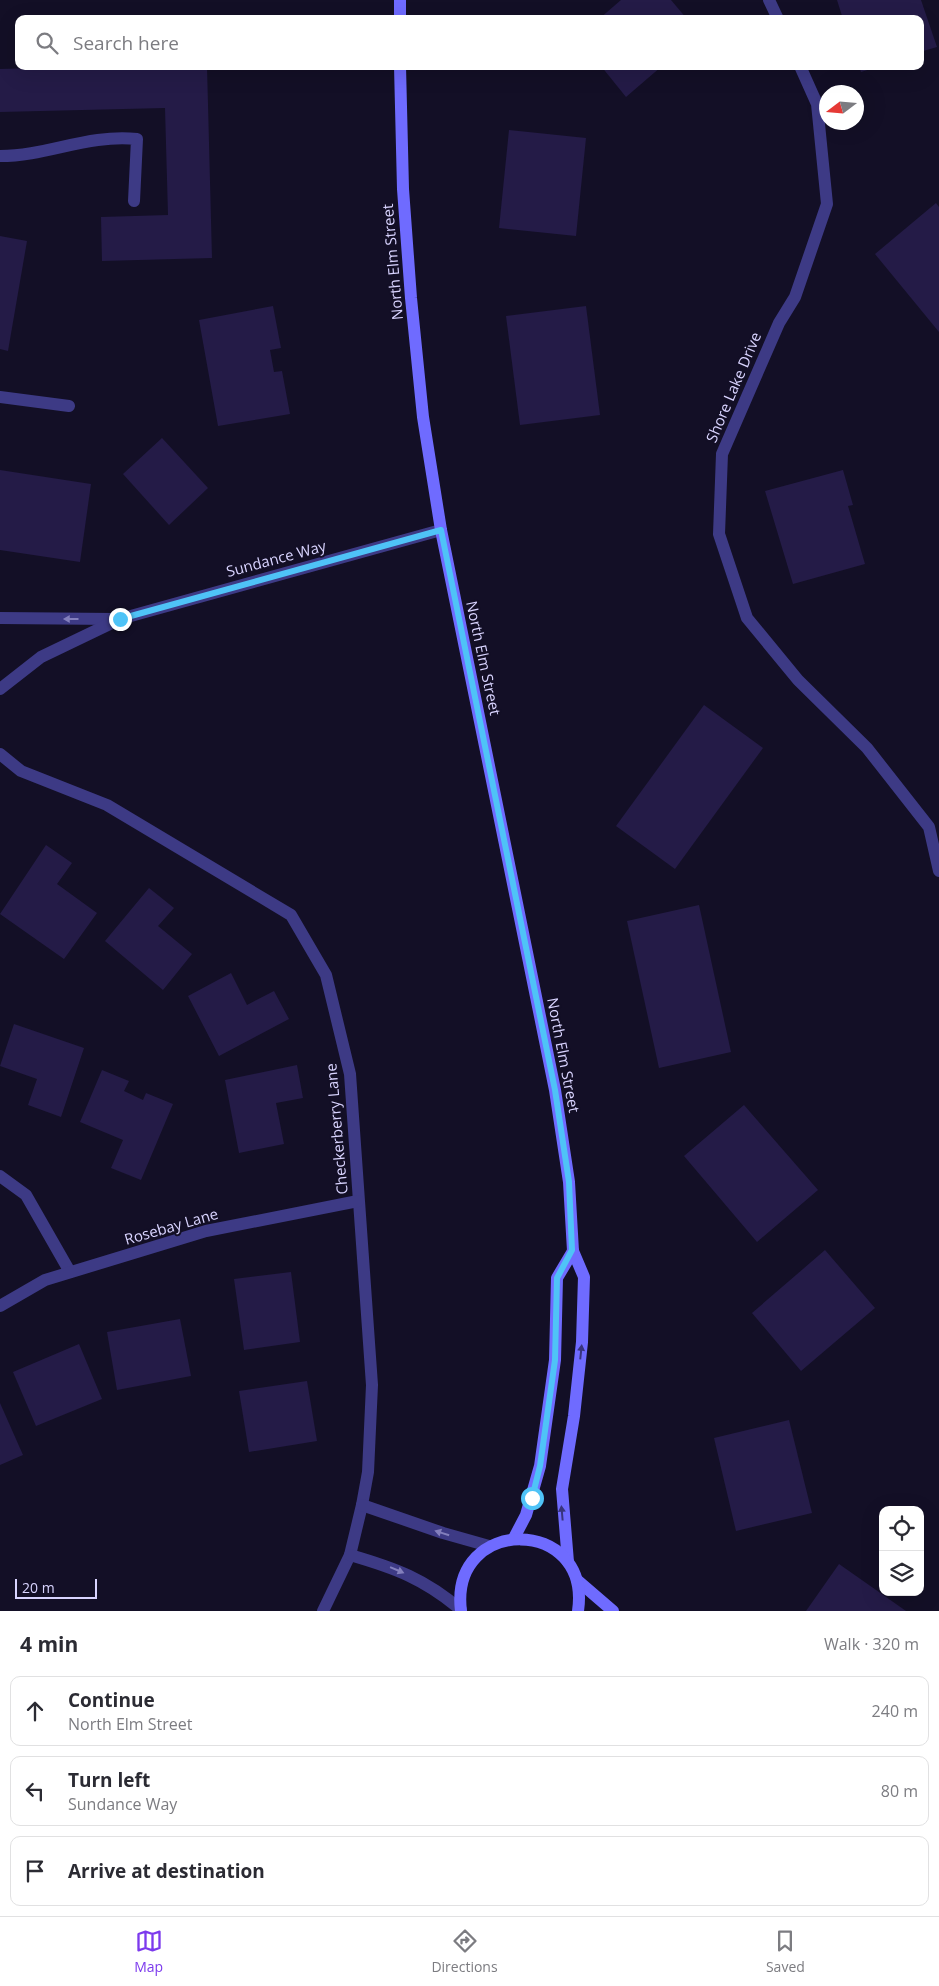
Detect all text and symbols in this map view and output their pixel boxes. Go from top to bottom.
search box [15,15,924,70]
icon: search [33,29,61,57]
text: Search here [73,30,179,56]
north arrow [819,85,864,130]
street label: North Elm Street [377,203,407,321]
street label: Shore Lake Drive [701,329,765,445]
street label: Sundance Way [224,535,329,581]
street label: North Elm Street [462,599,506,717]
route end [109,608,132,631]
one-way arrow [63,615,79,623]
street label: North Elm Street [543,996,585,1114]
street label: Checkerberry Lane [320,1063,352,1195]
street label: Rosebay Lane [122,1203,220,1249]
one-way arrow [577,1344,585,1360]
route start [521,1487,544,1510]
one-way arrow [558,1505,566,1521]
map controls [879,1506,924,1596]
button: locate [879,1506,924,1551]
one-way arrow [435,1528,450,1536]
button: layers [879,1551,924,1596]
one-way arrow [390,1566,404,1574]
scale bar [15,1576,98,1599]
text: 20 m [22,1578,55,1597]
text: 4 min [20,1630,78,1658]
text: Walk · 320 m [824,1633,919,1655]
text: Continue [68,1687,155,1713]
icon: ahead [21,1697,49,1725]
text: 240 m [872,1700,918,1722]
text: North Elm Street [68,1713,192,1735]
text: Turn left [68,1767,150,1793]
icon: left [21,1777,49,1805]
text: 80 m [881,1780,918,1802]
text: Sundance Way [68,1793,177,1815]
icon: arrive [21,1857,49,1885]
text: Arrive at destination [68,1858,265,1884]
tab: Map [134,1927,163,1976]
tab: Directions [431,1927,498,1976]
tab: Saved [766,1927,805,1976]

